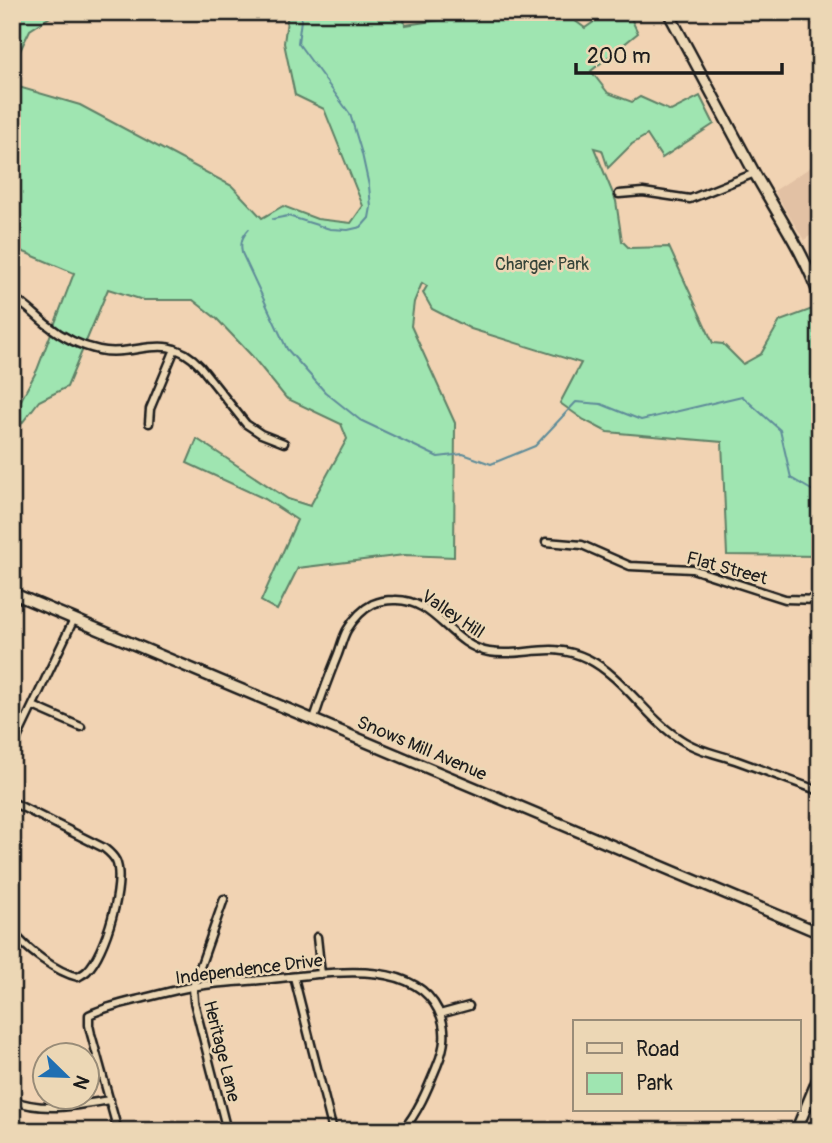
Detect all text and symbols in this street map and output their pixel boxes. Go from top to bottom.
scale bar [576,32,783,76]
text: 200 m [587,43,651,70]
park label: Charger Park [495,253,590,276]
street label: Flat Street [684,547,771,591]
street label: Valley Hill [417,585,489,644]
street label: Snows Mill Avenue [354,711,490,786]
street label: Independence Drive [174,949,324,990]
street label: Heritage Lane [198,998,245,1104]
legend [573,1020,800,1112]
text: Road [636,1036,680,1063]
north arrow [32,1042,102,1112]
text: Park [636,1070,673,1097]
text: N [67,1072,94,1093]

